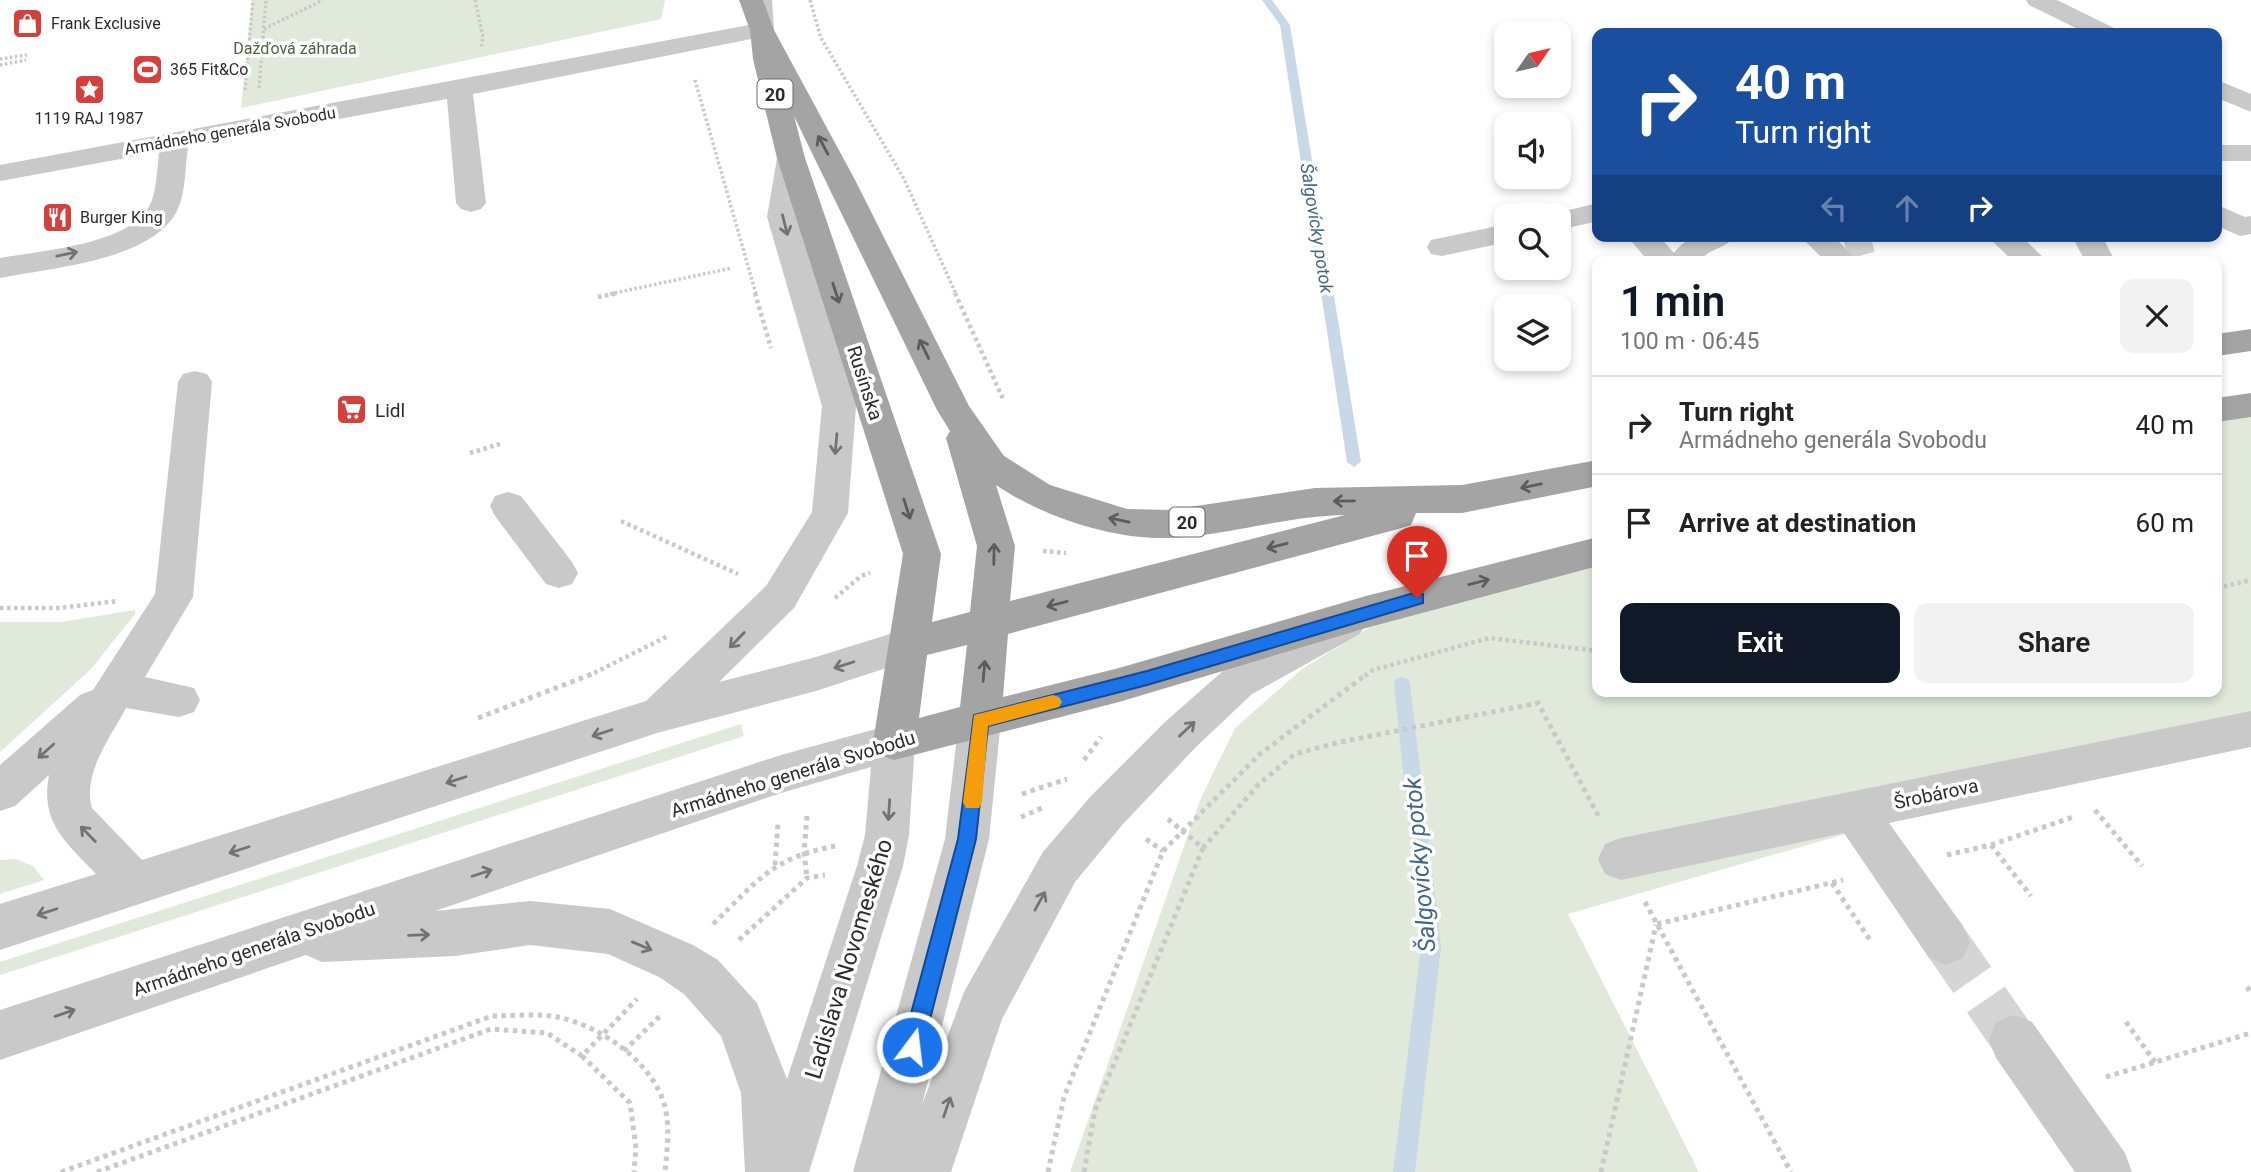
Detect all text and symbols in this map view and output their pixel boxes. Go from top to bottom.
shop icon: Frank Exclusive [11,6,45,40]
place label: Frank Exclusive [51,14,161,33]
north arrow [1494,21,1572,98]
map controls [1494,21,1571,371]
park label: Dažďová záhrada [233,39,357,58]
sports icon: 365 Fit&Co [130,52,164,86]
text: 40 m [1735,54,1846,111]
icon: right [1620,56,1711,147]
place label: 365 Fit&Co [170,60,248,79]
place icon: 1119 RAJ 1987 [72,72,106,106]
road number: 20 [758,80,792,108]
street label: Armádneho generála Svobodu [123,103,337,159]
place label: 1119 RAJ 1987 [35,109,144,128]
button: sound [1494,112,1571,189]
text: Turn right [1735,113,1871,151]
one-way arrow [815,135,829,156]
water label: Šalgovícky potok [1296,162,1338,296]
icon: left [1815,189,1853,227]
icon: ahead [1888,189,1926,227]
icon: right [1961,189,1999,227]
restaurant icon: Burger King [40,200,74,234]
button: search [1494,203,1571,280]
place label: Burger King [80,208,163,227]
one-way arrow [779,213,792,236]
one-way arrow [55,247,78,261]
text: 1 min [1620,277,1725,326]
button: close [2120,279,2194,353]
one-way arrow [830,282,843,304]
button: layers [1494,294,1571,371]
text: 100 m · 06:45 [1620,328,1759,355]
one-way arrow [916,339,930,360]
street label: Rusínska [842,343,888,423]
supermarket icon: Lidl [335,393,369,427]
text: Turn right [1679,397,1794,427]
place label: Lidl [375,399,405,422]
icon: right [1620,406,1658,444]
text: 40 m [2136,410,2194,440]
text: Armádneho generála Svobodu [1679,427,1987,454]
one-way arrow [829,433,842,455]
one-way arrow [1520,479,1543,493]
one-way arrow [1333,494,1356,508]
one-way arrow [901,498,914,520]
icon: arrive [1620,504,1658,542]
road number: 20 [1170,508,1204,536]
text: Arrive at destination [1679,508,1916,538]
text: 60 m [2136,508,2194,538]
one-way arrow [1108,513,1131,527]
pin [1387,526,1447,598]
icon: arrive [1398,537,1436,575]
one-way arrow [1266,540,1289,553]
one-way arrow [988,543,1001,566]
one-way arrow [1467,575,1490,588]
one-way arrow [1046,598,1068,611]
button: Exit [1620,603,1900,683]
button: Share [1914,603,2194,683]
one-way arrow [728,631,745,648]
one-way arrow [833,659,855,672]
one-way arrow [978,660,991,683]
one-way arrow [1178,720,1195,737]
street label: Armádneho generála Svobodu [668,726,918,822]
one-way arrow [591,728,613,740]
one-way arrow [37,743,55,759]
street label: Šrobárova [1892,774,1980,814]
one-way arrow [445,775,467,787]
water label: Šalgovícky potok [1397,775,1442,954]
one-way arrow [882,798,895,821]
one-way arrow [80,826,97,844]
street label: Ladislava Novomeského [800,836,898,1082]
one-way arrow [229,845,251,857]
one-way arrow [470,866,492,878]
one-way arrow [1034,891,1047,912]
street label: Armádneho generála Svobodu [130,897,378,1001]
one-way arrow [36,907,58,920]
one-way arrow [407,928,430,941]
one-way arrow [631,940,653,953]
one-way arrow [53,1006,75,1018]
position arrow [875,1010,949,1084]
one-way arrow [942,1097,954,1119]

